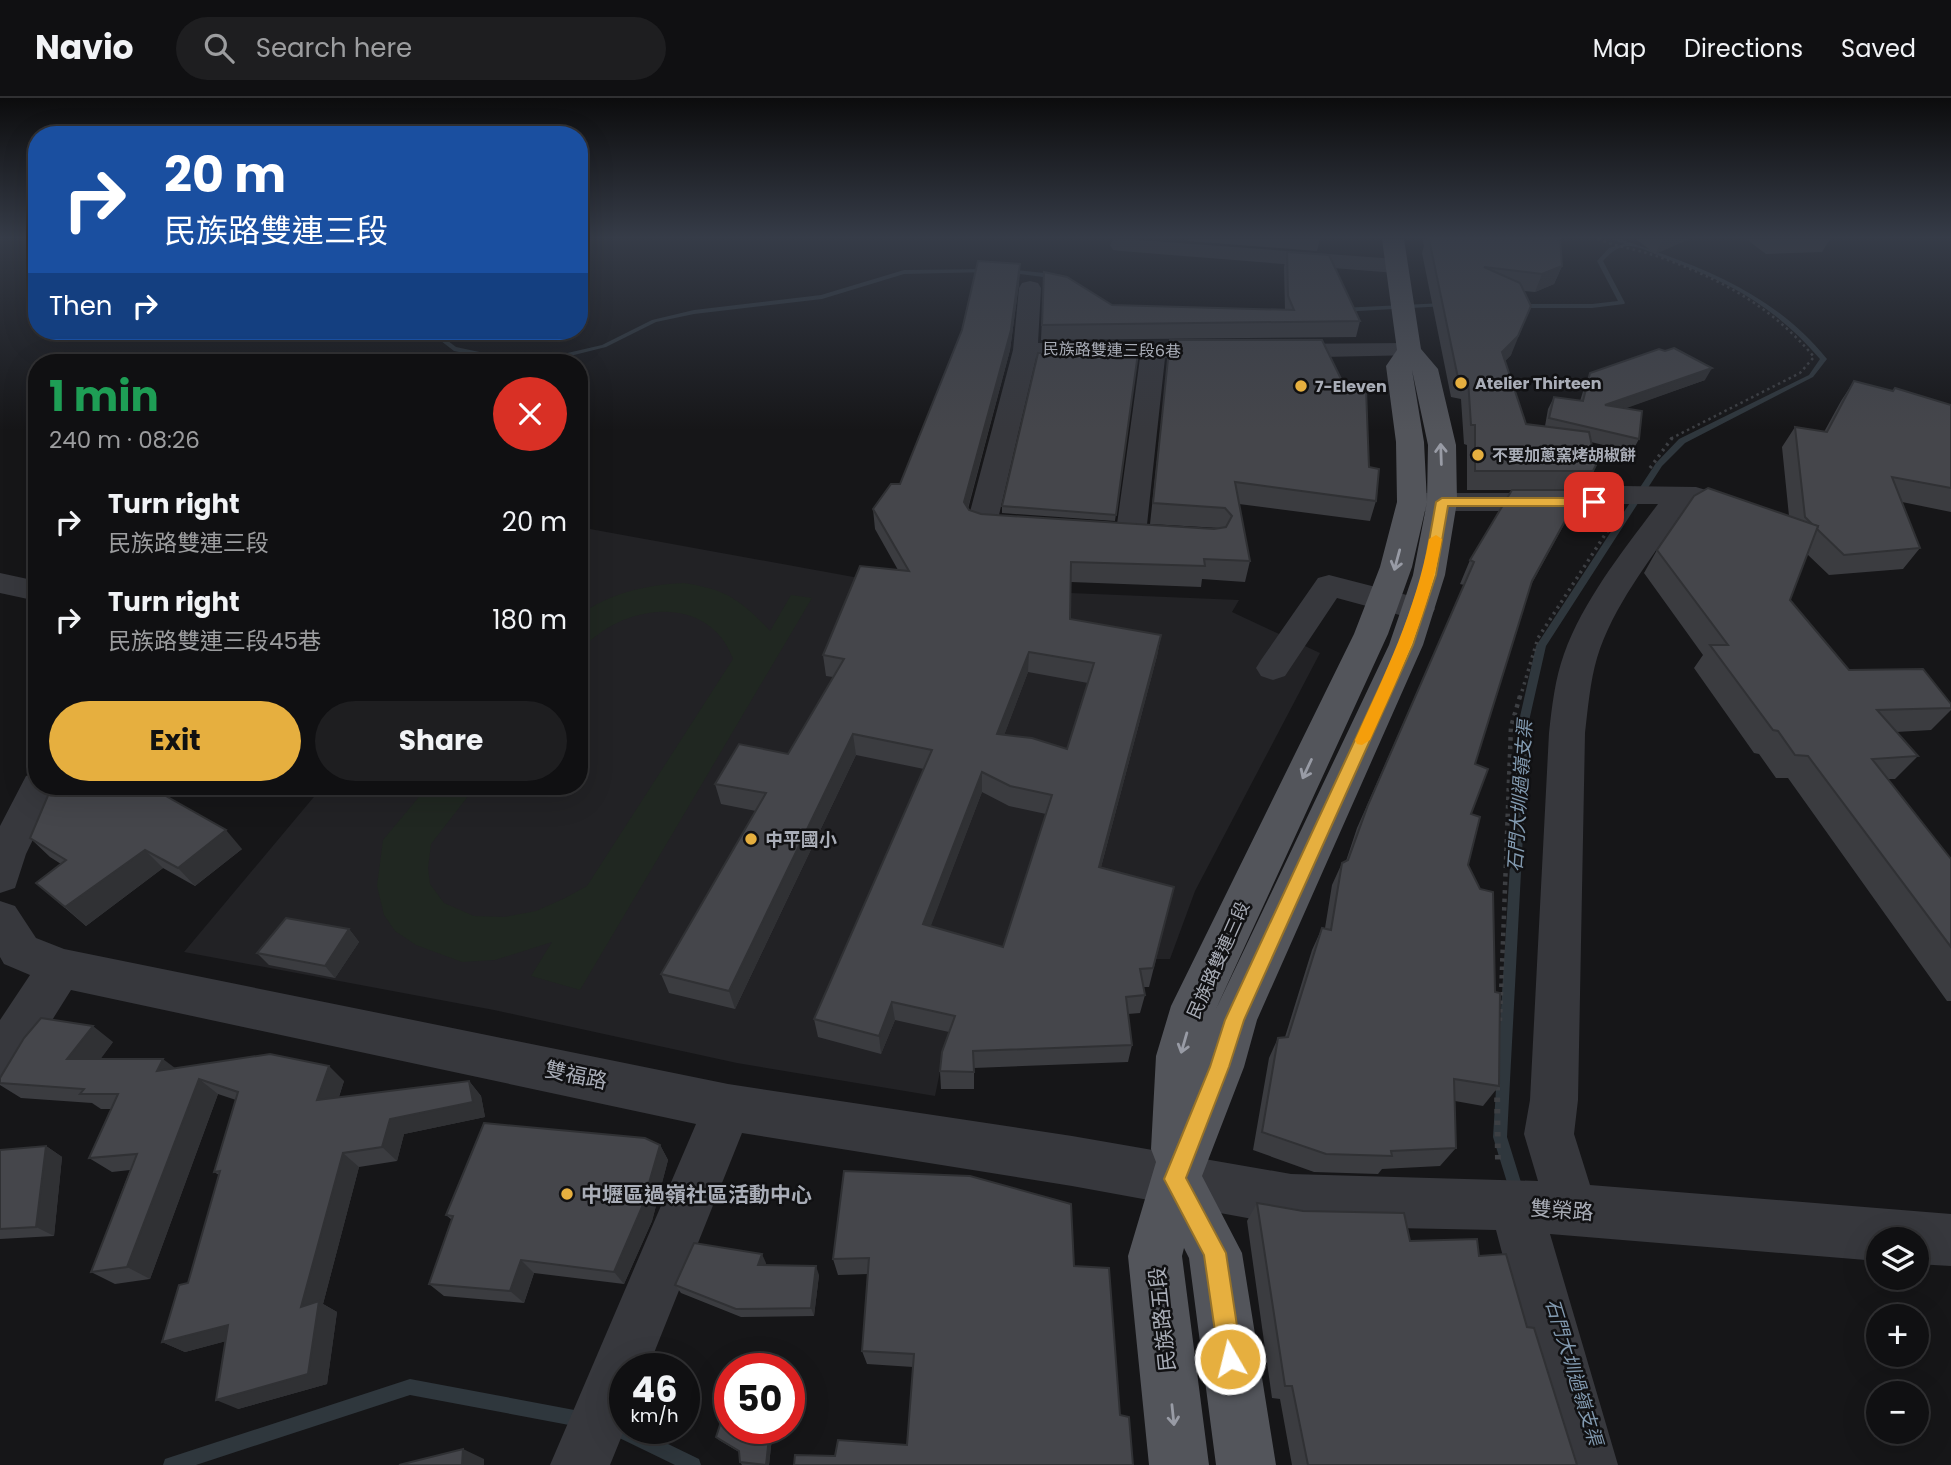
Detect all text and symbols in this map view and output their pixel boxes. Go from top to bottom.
search box [176,17,666,80]
text: Navio [35,24,134,71]
icon: search [200,29,238,67]
text: Search here [256,30,412,66]
text: Map [1593,32,1646,65]
text: Directions [1684,32,1803,65]
text: Saved [1841,32,1916,65]
text: 20 m [164,141,286,209]
icon: right [49,154,140,245]
text: 民族路雙連三段 [164,208,388,253]
icon: right [126,287,164,325]
text: Then [49,288,112,324]
street label: 民族路雙連三段6巷 [1043,337,1181,363]
text: 1 min [49,367,159,426]
place label: Atelier Thirteen [1475,372,1601,395]
place label: 7-Eleven [1315,375,1387,398]
marker: Atelier Thirteen [1453,375,1469,391]
button: close [493,377,567,451]
marker: 7-Eleven [1293,378,1309,394]
text: 240 m · 08:26 [49,424,200,456]
one-way arrow [1435,442,1448,465]
place label: 不要加蔥窯烤胡椒餅 [1492,444,1636,467]
marker: 不要加蔥窯烤胡椒餅 [1470,447,1486,463]
pin [1564,472,1624,532]
icon: arrive [1575,483,1613,521]
text: Turn right [108,486,240,522]
icon: right [49,503,87,541]
text: 20 m [502,504,567,540]
text: 民族路雙連三段 [108,527,269,559]
one-way arrow [1390,548,1403,571]
text: Turn right [108,584,240,620]
icon: right [49,601,87,639]
text: 180 m [492,602,567,638]
text: 民族路雙連三段45巷 [108,625,321,657]
button: Exit [49,701,301,781]
button: Share [315,701,567,781]
water label: 石門大圳過嶺支渠 [1501,716,1539,873]
one-way arrow [1300,757,1313,779]
place label: 中平國小 [765,827,837,852]
marker: 中平國小 [743,831,759,847]
street label: 民族路雙連三段 [1181,897,1255,1023]
one-way arrow [1176,1031,1189,1053]
street label: 雙福路 [542,1054,610,1096]
place label: 中壢區過嶺社區活動中心 [581,1180,812,1209]
marker: 中壢區過嶺社區活動中心 [559,1186,575,1202]
street label: 雙榮路 [1530,1193,1594,1227]
map controls [1866,1227,1929,1444]
button: layers [1866,1227,1929,1290]
street label: 民族路五段 [1142,1265,1182,1373]
water label: 石門大圳過嶺支渠 [1539,1295,1610,1451]
button: + [1866,1304,1929,1367]
position arrow [1193,1322,1267,1396]
speed limit sign: 50 [714,1353,805,1444]
text: 46 [632,1365,678,1414]
button: − [1866,1381,1929,1444]
text: km/h [631,1403,678,1428]
one-way arrow [1167,1404,1180,1426]

